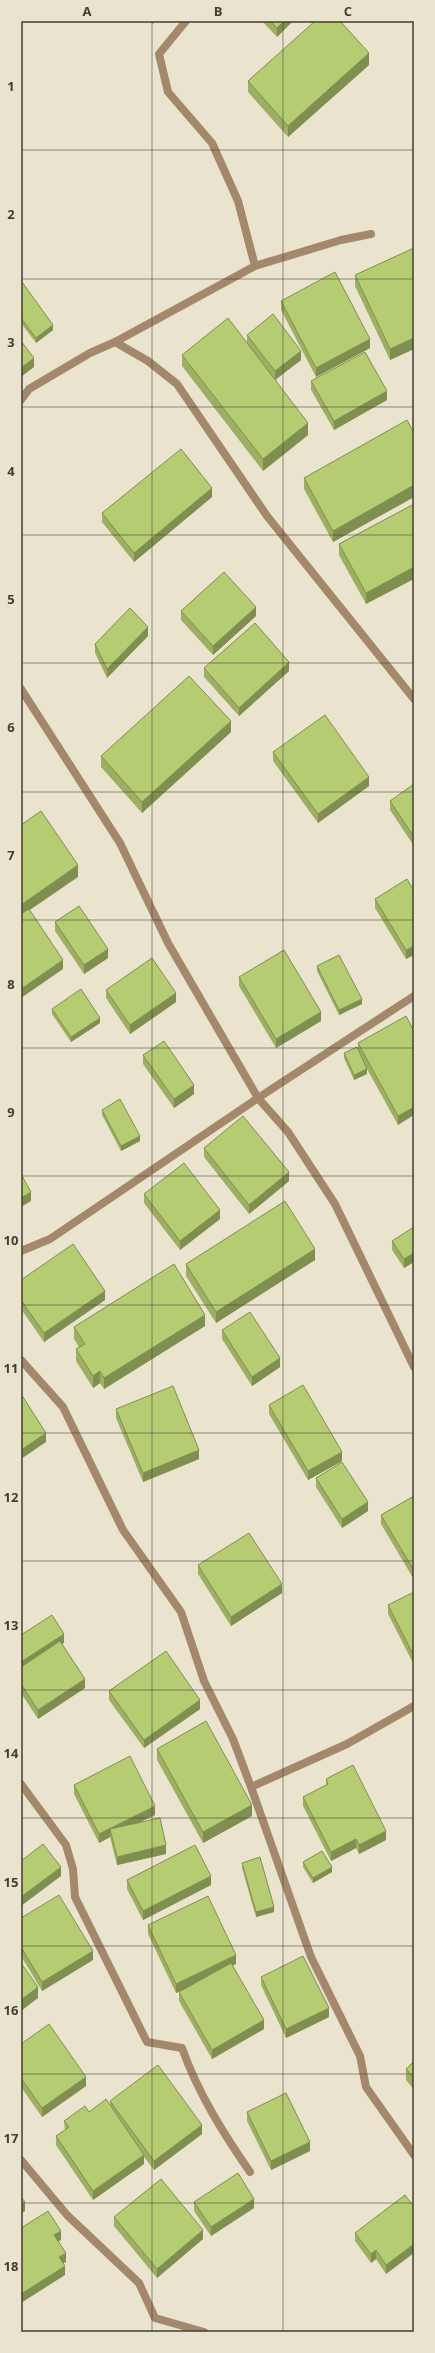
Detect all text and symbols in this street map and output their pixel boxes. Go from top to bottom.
text: A [83,2,92,20]
text: B [214,2,223,20]
text: C [344,2,352,20]
text: 1 [7,77,15,95]
text: 2 [7,205,15,223]
text: 3 [7,333,15,351]
text: 4 [7,462,15,480]
text: 5 [7,590,15,608]
text: 6 [7,718,15,736]
text: 7 [7,846,15,864]
text: 8 [7,975,15,993]
text: 9 [7,1103,15,1121]
text: 10 [4,1231,18,1249]
text: 11 [4,1359,18,1377]
text: 12 [4,1488,19,1506]
text: 13 [4,1616,18,1634]
text: 14 [4,1744,19,1762]
text: 15 [4,1873,18,1891]
text: 16 [4,2001,19,2019]
text: 17 [4,2129,19,2147]
text: 18 [4,2257,18,2275]

